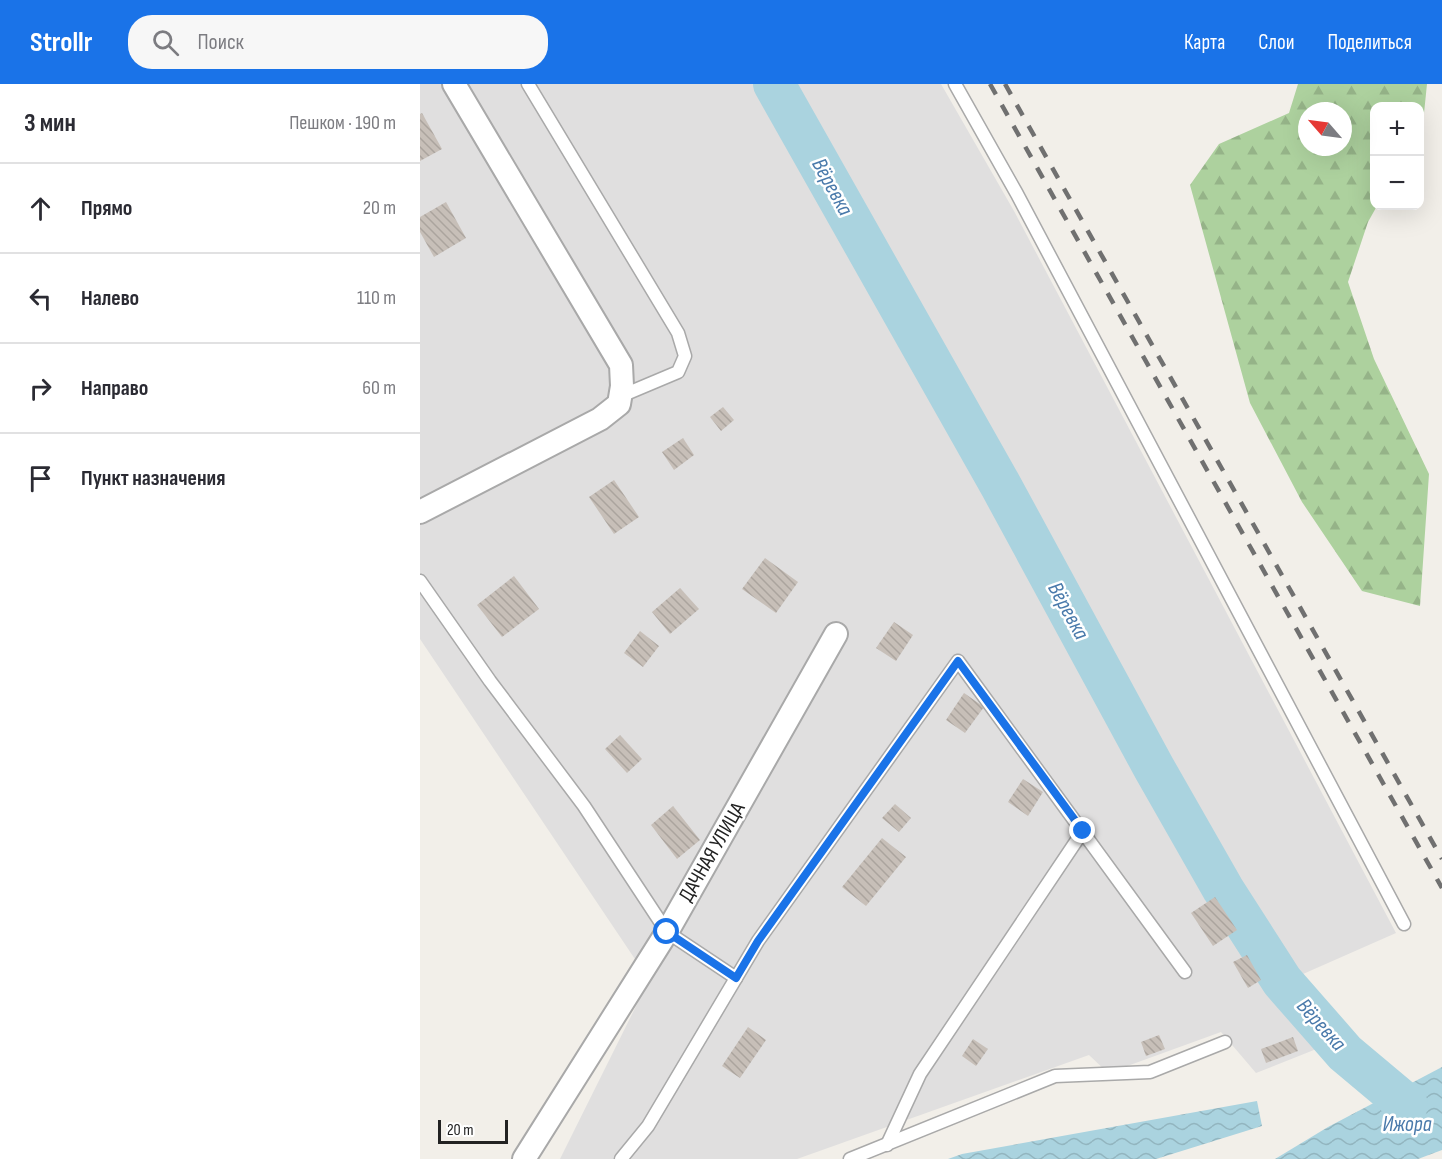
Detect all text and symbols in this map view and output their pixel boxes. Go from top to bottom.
search box [128,15,548,69]
text: Strollr [30,26,92,59]
icon: search [149,26,182,59]
text: Поиск [197,29,244,56]
text: Карта [1184,30,1225,55]
text: Слои [1258,30,1294,55]
text: Поделиться [1327,30,1412,55]
north arrow [1298,102,1352,156]
map controls [1370,102,1424,210]
button: + [1370,102,1424,156]
text: 3 мин [24,108,76,139]
text: Пешком · 190 m [289,111,396,135]
water label: Вёревка [805,154,859,220]
button: − [1370,156,1424,210]
icon: ahead [24,192,57,225]
text: Прямо [81,195,132,222]
text: 20 m [363,196,396,220]
icon: left [24,282,57,315]
text: Налево [81,285,139,312]
text: 110 m [357,286,396,310]
icon: right [24,372,57,405]
text: Направо [81,375,148,402]
text: 60 m [362,376,396,400]
icon: arrive [24,462,57,495]
text: Пункт назначения [81,465,225,492]
water label: Вёревка [1041,578,1095,644]
street label: ДАЧНАЯ УЛИЦА [674,797,751,906]
route end [1069,817,1095,843]
route start [653,918,679,944]
water label: Вёревка [1290,993,1352,1057]
water label: Ижора [1382,1111,1432,1138]
scale bar [438,1117,508,1144]
text: 20 m [447,1121,474,1140]

